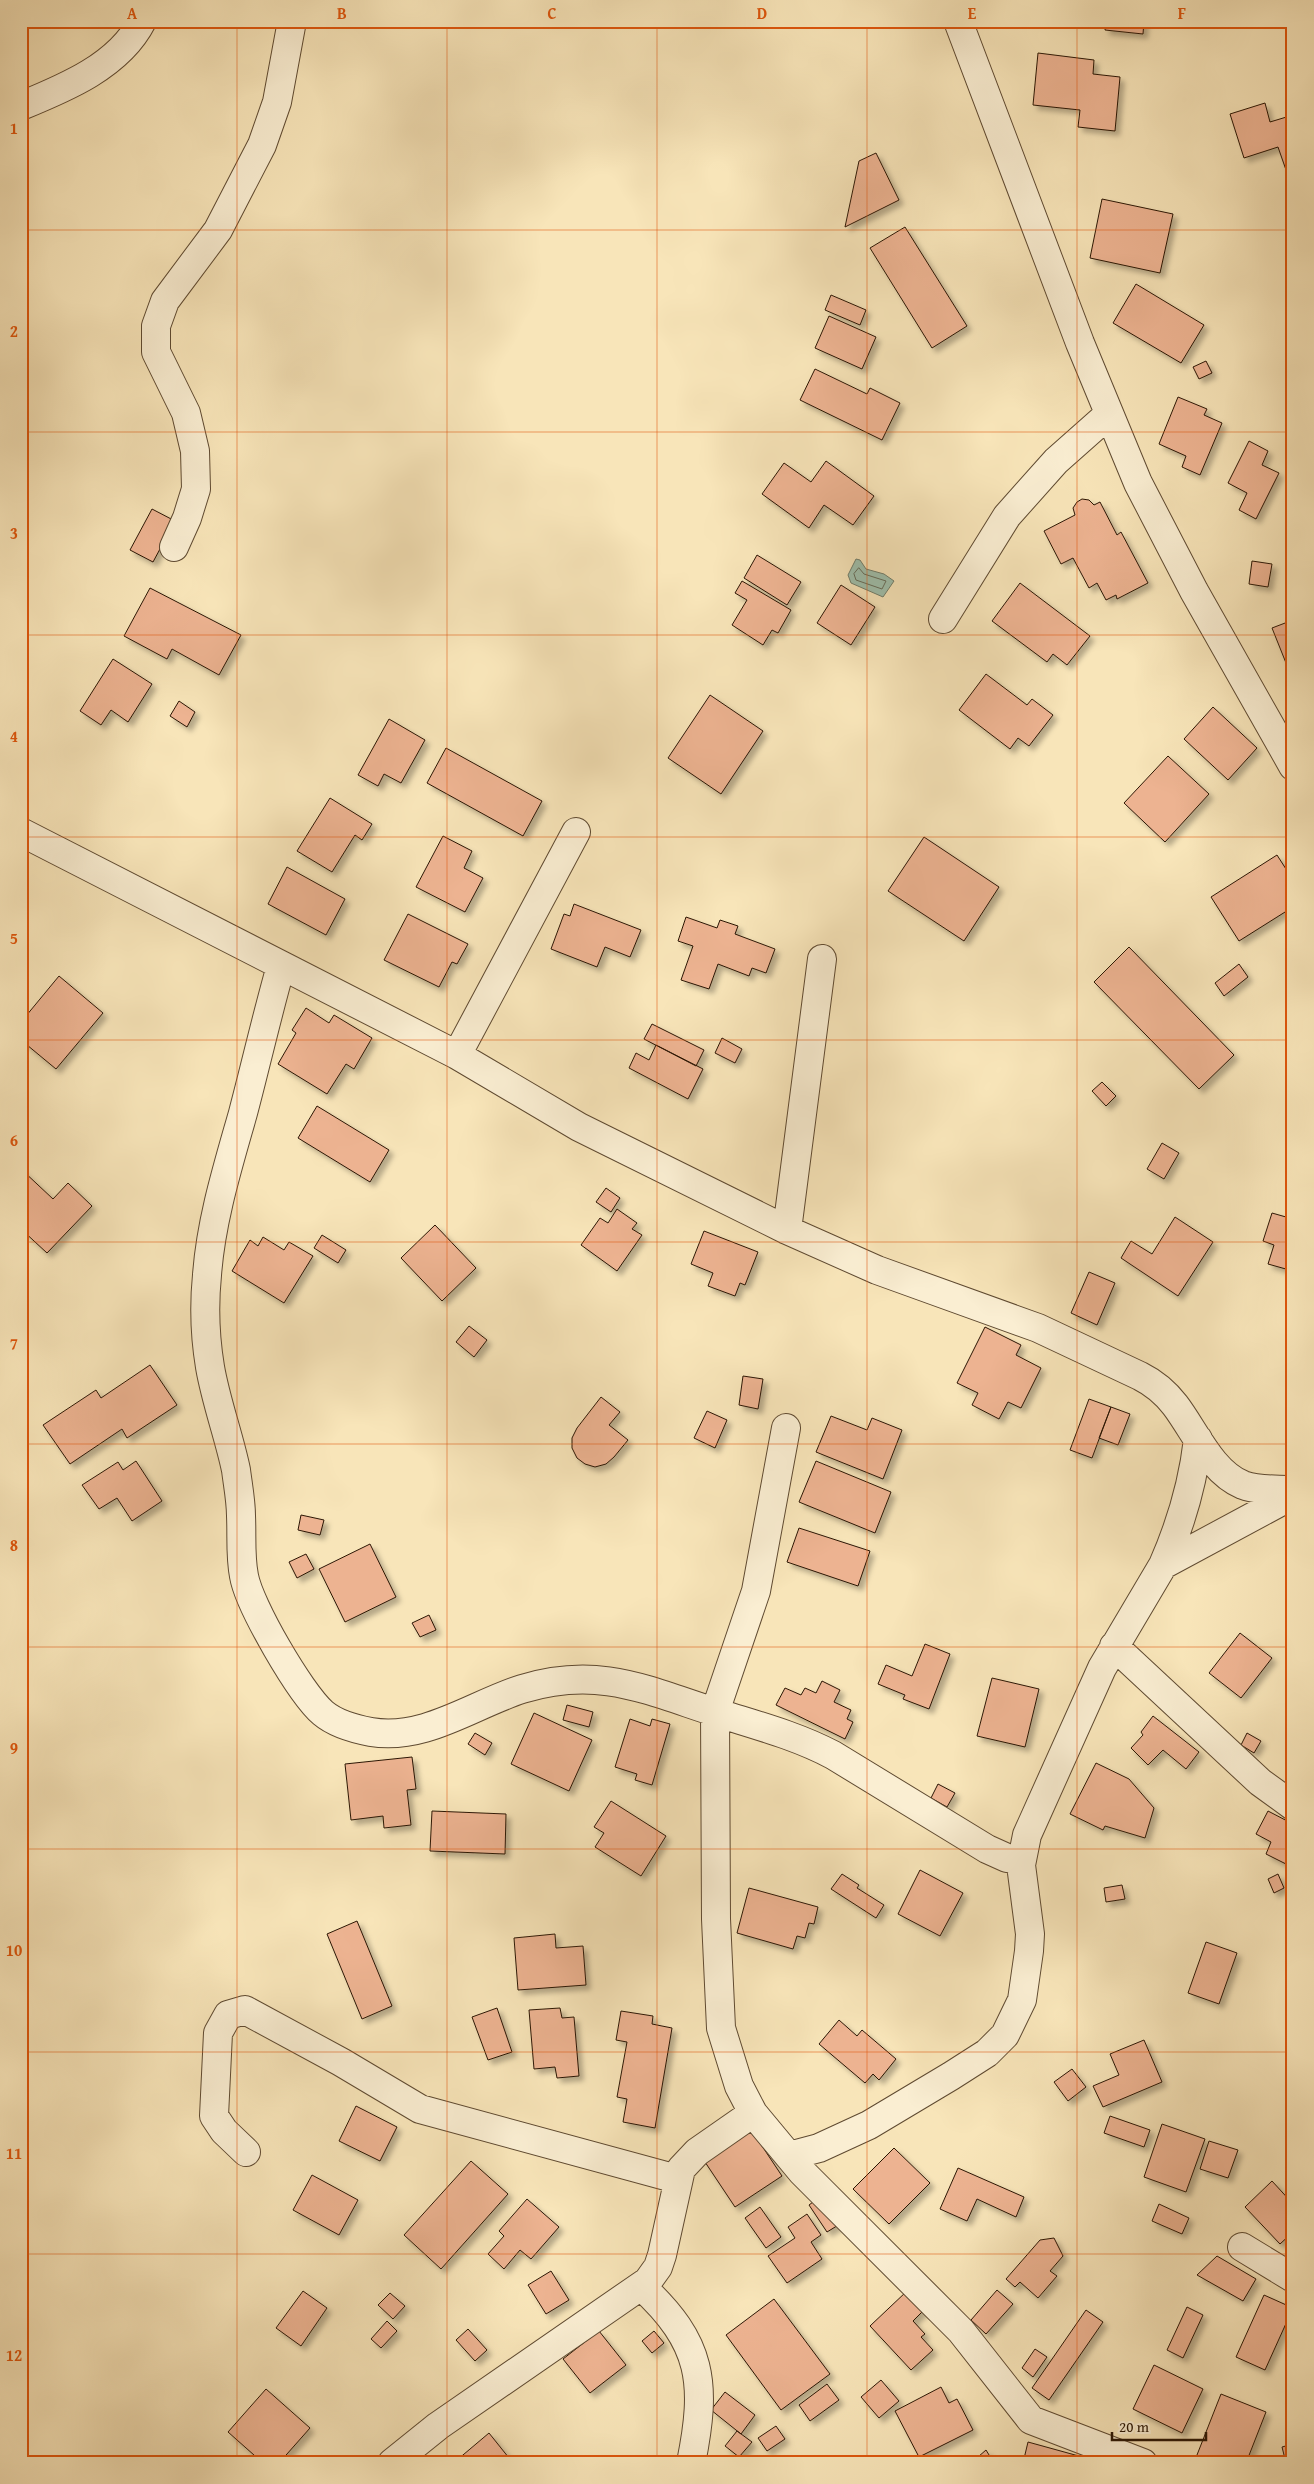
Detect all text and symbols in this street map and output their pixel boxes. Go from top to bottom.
text: A [127,1,138,25]
text: B [337,1,347,25]
text: C [547,1,557,25]
text: D [757,1,767,25]
text: E [968,1,977,25]
text: F [1178,1,1186,25]
text: 1 [10,116,18,140]
text: 2 [10,319,18,343]
text: 3 [10,521,18,545]
text: 4 [10,724,18,748]
text: 5 [10,926,18,950]
text: 6 [10,1128,18,1152]
text: 7 [10,1331,18,1355]
text: 8 [10,1533,18,1557]
text: 9 [10,1736,18,1760]
text: 10 [6,1938,22,1962]
text: 11 [6,2141,22,2165]
text: 12 [6,2343,22,2367]
scale bar [1112,2409,1205,2441]
text: 20 m [1119,2416,1150,2437]

